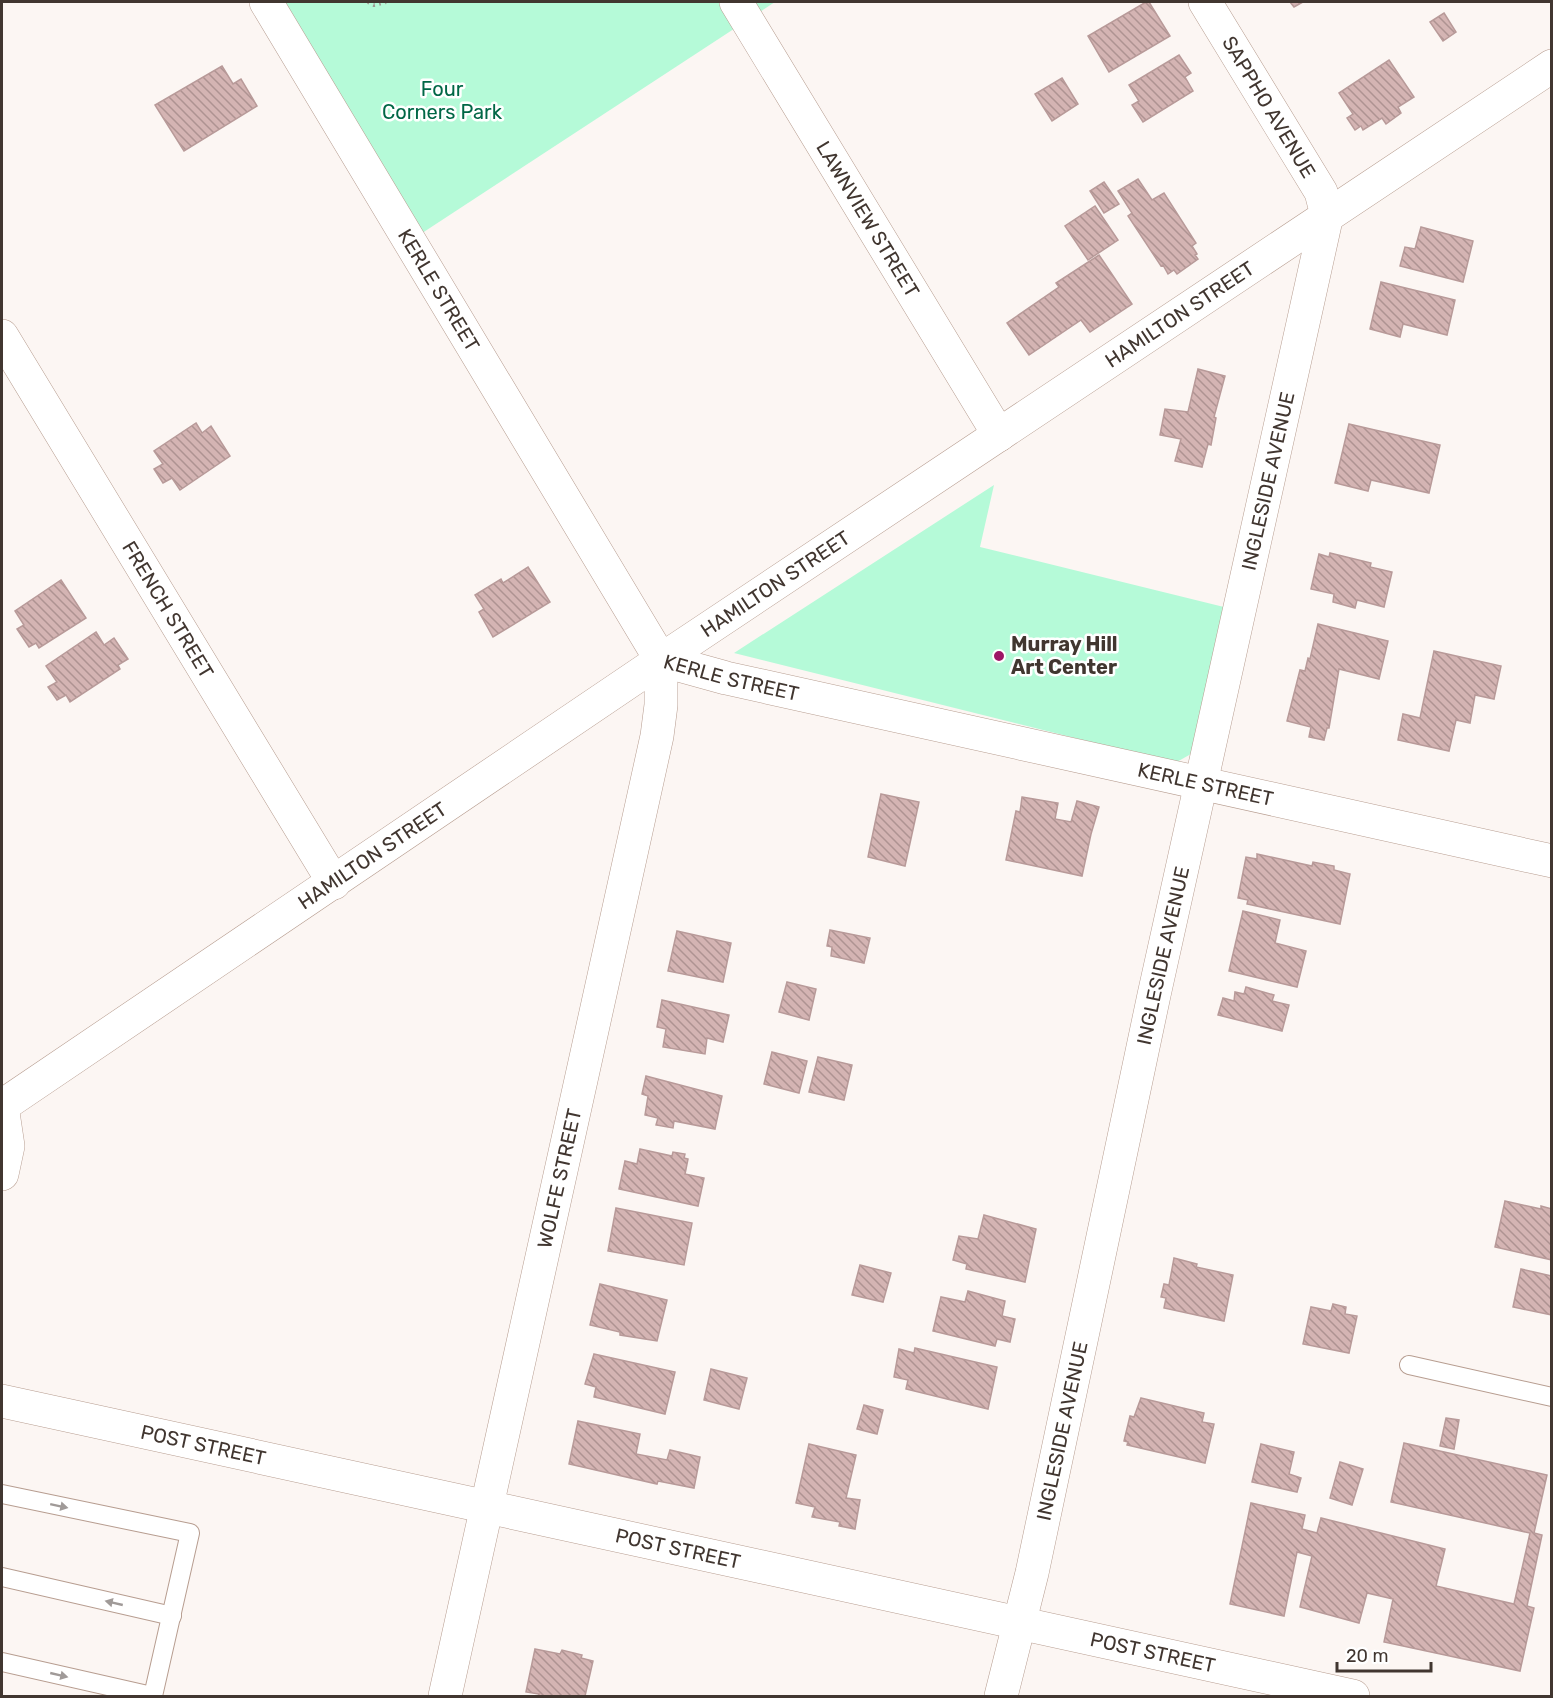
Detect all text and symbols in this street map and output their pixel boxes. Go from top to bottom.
street label: SAPPHO AVENUE [1217,32,1321,182]
park label: Four Corners Park [382,77,503,124]
street label: LAWNVIEW STREET [811,137,925,302]
street label: KERLE STREET [393,225,485,356]
street label: HAMILTON STREET [1100,256,1259,373]
street label: INGLESIDE AVENUE [1237,389,1299,573]
street label: HAMILTON STREET [696,525,855,642]
street label: FRENCH STREET [117,537,219,683]
place label: Murray Hill Art Center [1011,632,1118,679]
street label: KERLE STREET [661,649,802,706]
marker: Murray Hill Art Center [992,649,1006,663]
street label: KERLE STREET [1135,758,1276,811]
street label: HAMILTON STREET [293,796,451,914]
street label: INGLESIDE AVENUE [1132,864,1194,1047]
street label: WOLFE STREET [532,1106,586,1251]
street label: INGLESIDE AVENUE [1031,1339,1093,1523]
street label: POST STREET [138,1420,269,1470]
one-way arrow [49,1502,68,1511]
street label: POST STREET [613,1523,743,1574]
one-way arrow [105,1598,124,1607]
street label: POST STREET [1088,1627,1218,1678]
scale bar [1337,1635,1432,1673]
text: 20 m [1346,1645,1388,1667]
one-way arrow [49,1671,68,1681]

